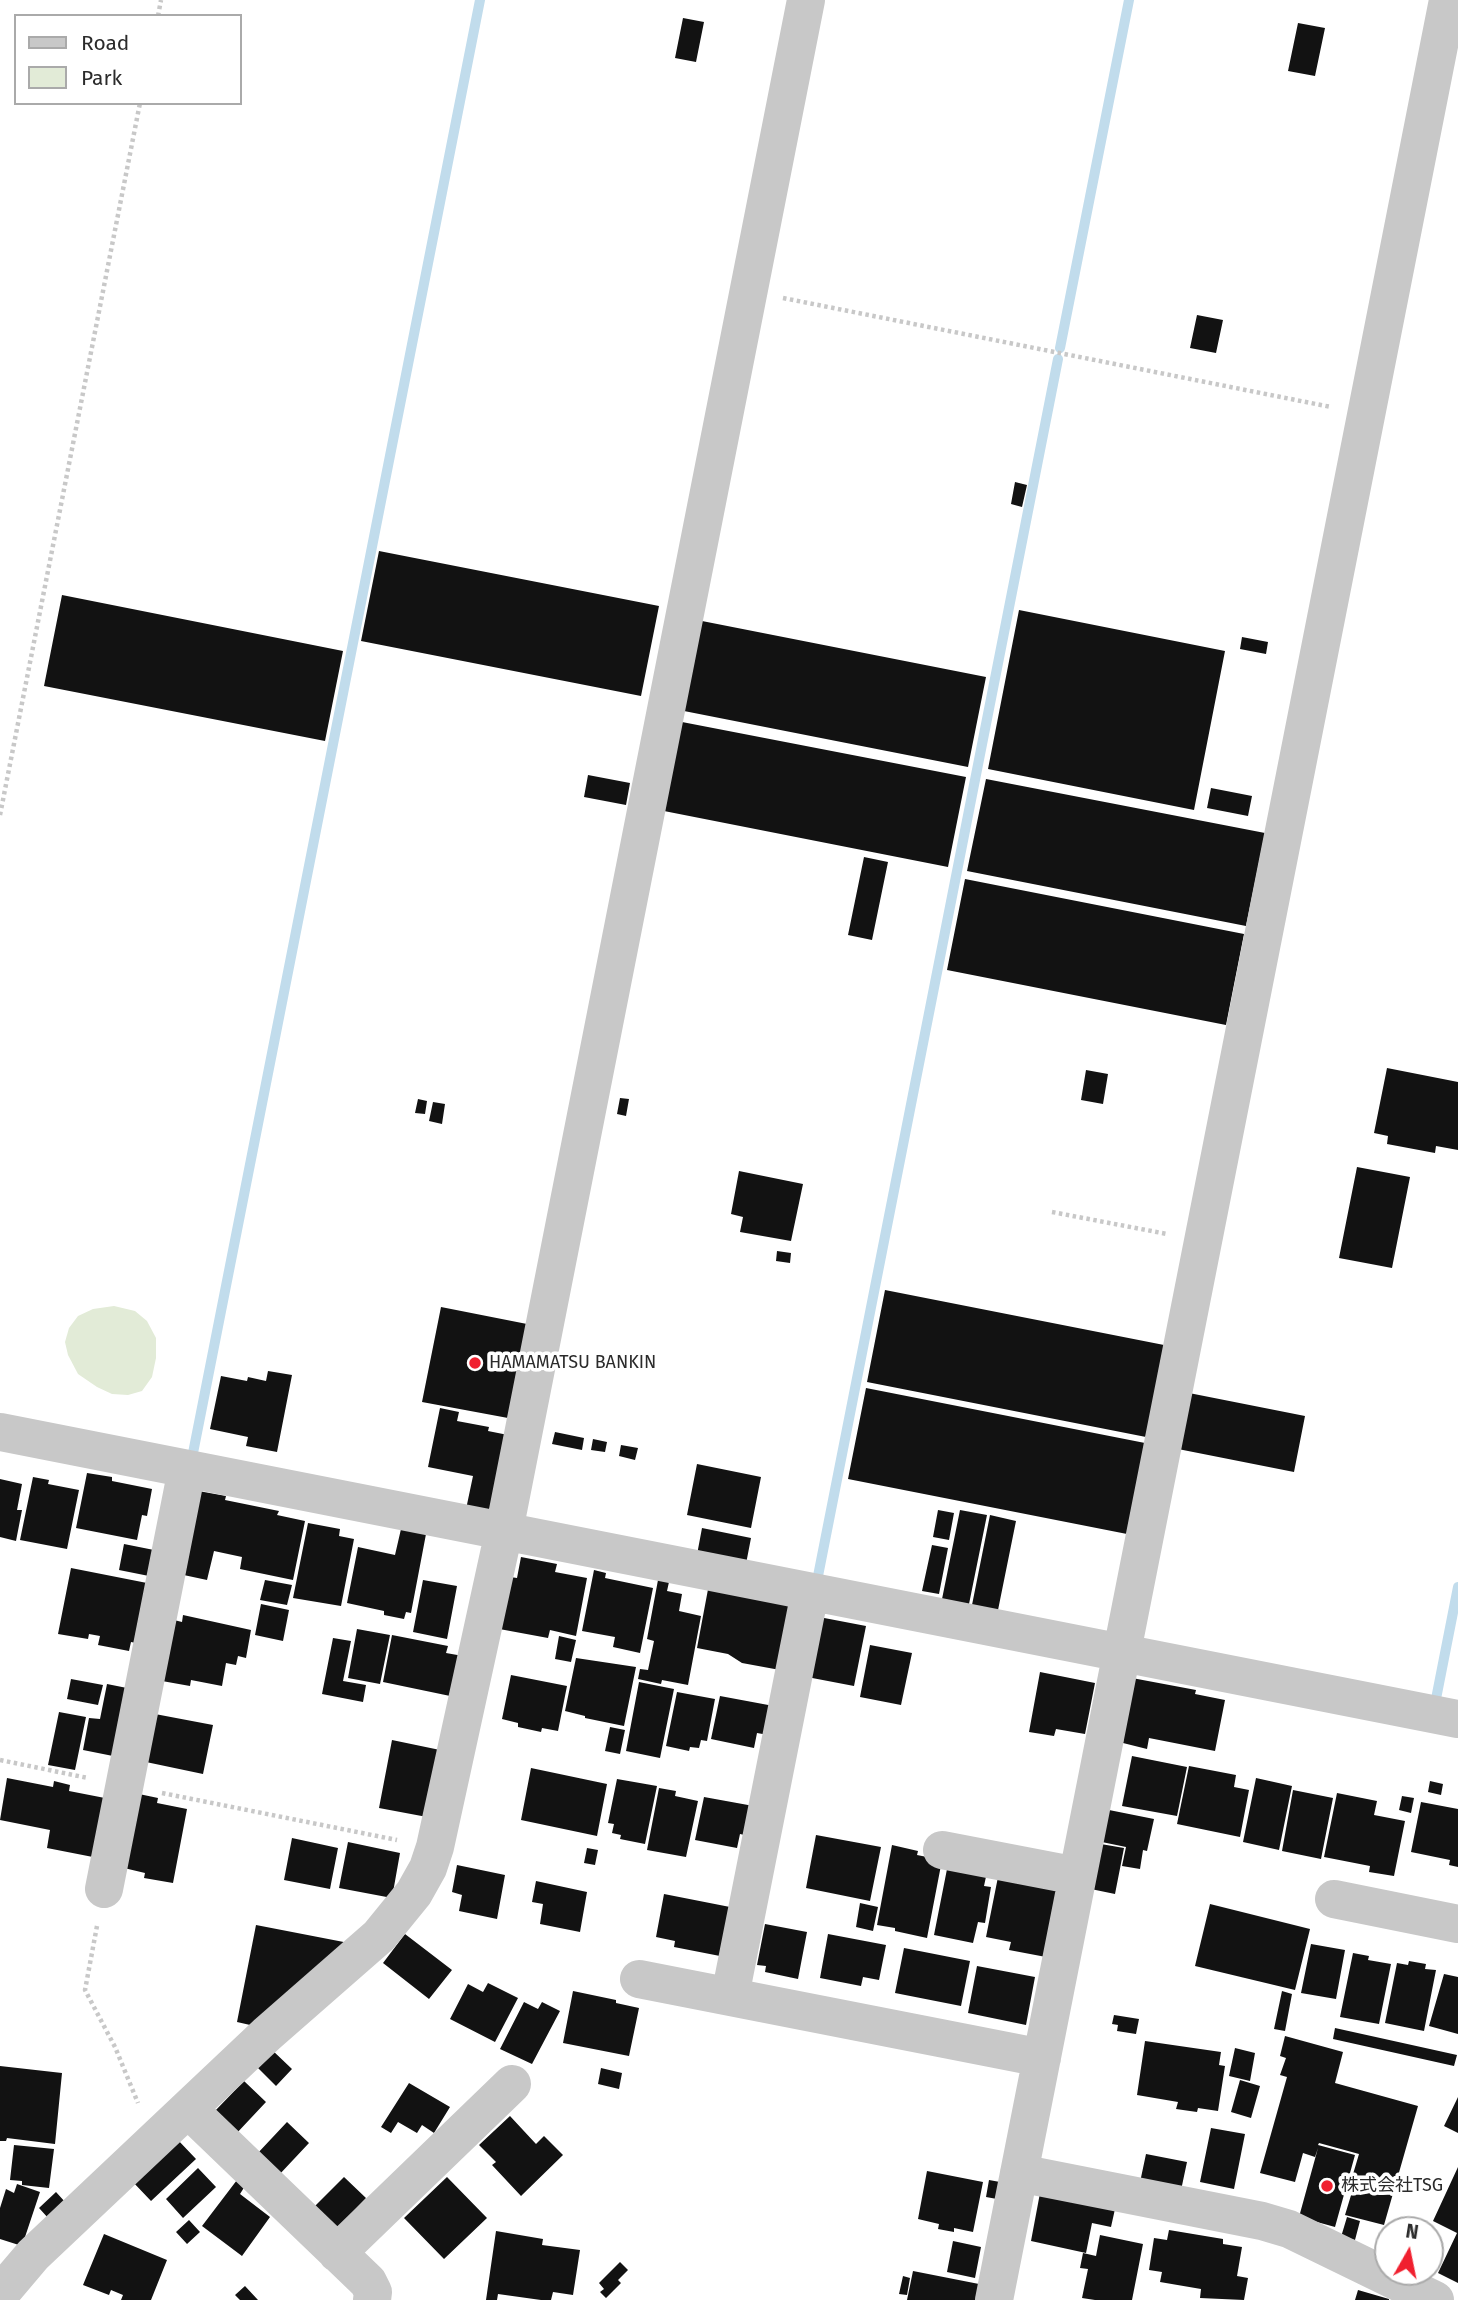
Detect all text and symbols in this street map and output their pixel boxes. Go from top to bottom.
legend [14,14,242,105]
text: Road [81,30,129,56]
text: Park [81,65,122,91]
place label: HAMAMATSU BANKIN [489,1352,656,1374]
marker: HAMAMATSU BANKIN [467,1355,483,1371]
place label: 株式会社TSG [1341,2175,1443,2197]
marker: 株式会社TSG [1319,2178,1335,2194]
north arrow [1374,2216,1444,2286]
text: N [1404,2219,1420,2244]

